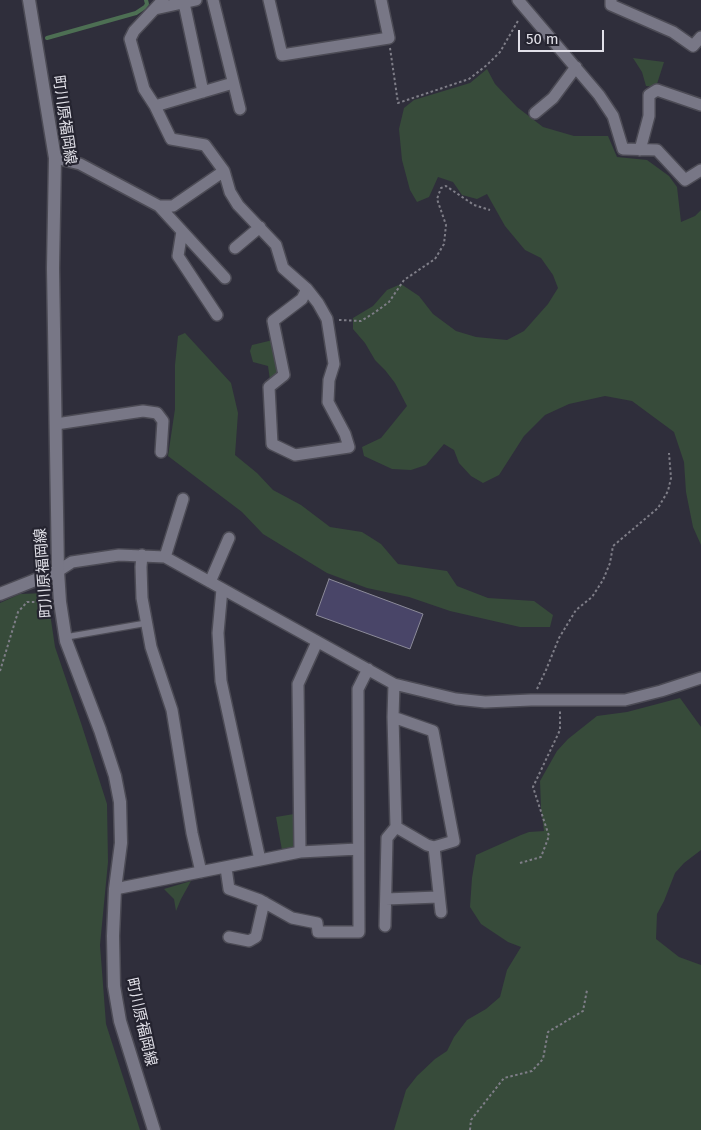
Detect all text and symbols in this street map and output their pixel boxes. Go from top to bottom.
scale bar [521,20,607,52]
text: 50 m [526,30,559,48]
street label: 町川原福岡線 [49,74,79,166]
street label: 町川原福岡線 [32,527,56,619]
street label: 町川原福岡線 [122,976,160,1068]

